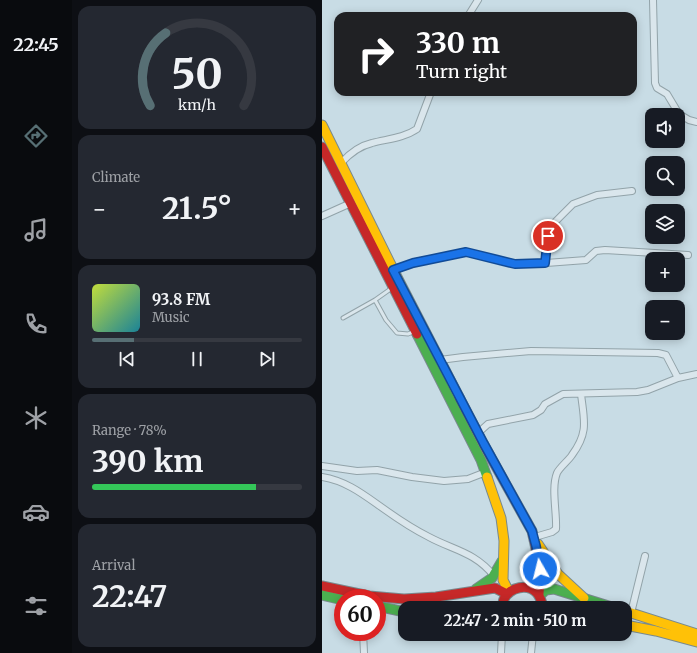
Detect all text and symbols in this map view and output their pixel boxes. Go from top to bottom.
text: 330 m [416,25,500,61]
icon: right [350,28,402,80]
text: 22:45 [13,33,59,56]
text: 50 [171,48,223,100]
text: Turn right [416,60,507,83]
text: km/h [178,95,216,113]
map controls [645,108,685,340]
button: sound [645,108,685,148]
icon: directions [22,122,50,150]
button: search [645,156,685,196]
text: Climate [92,169,140,186]
text: 21.5° [162,189,232,227]
text: − [92,195,107,223]
text: + [287,195,302,223]
button: layers [645,204,685,244]
icon: music [22,216,50,244]
pin [531,219,565,253]
icon: arrive [537,225,559,247]
button: + [645,252,685,292]
text: 93.8 FM [152,290,210,309]
button: − [645,300,685,340]
text: Music [152,309,190,326]
icon: phone [22,310,50,338]
icon: previous [116,348,138,370]
icon: pause [186,348,208,370]
icon: next [256,348,278,370]
icon: climate [22,404,50,432]
text: Range · 78% [92,422,167,439]
text: 390 km [92,442,203,480]
icon: car [22,498,50,526]
position arrow [519,548,561,590]
text: Arrival [92,557,135,574]
text: 22:47 [92,577,167,615]
speed limit sign: 60 [334,589,386,641]
icon: filters [22,592,50,620]
text: 22:47 · 2 min · 510 m [444,611,586,630]

